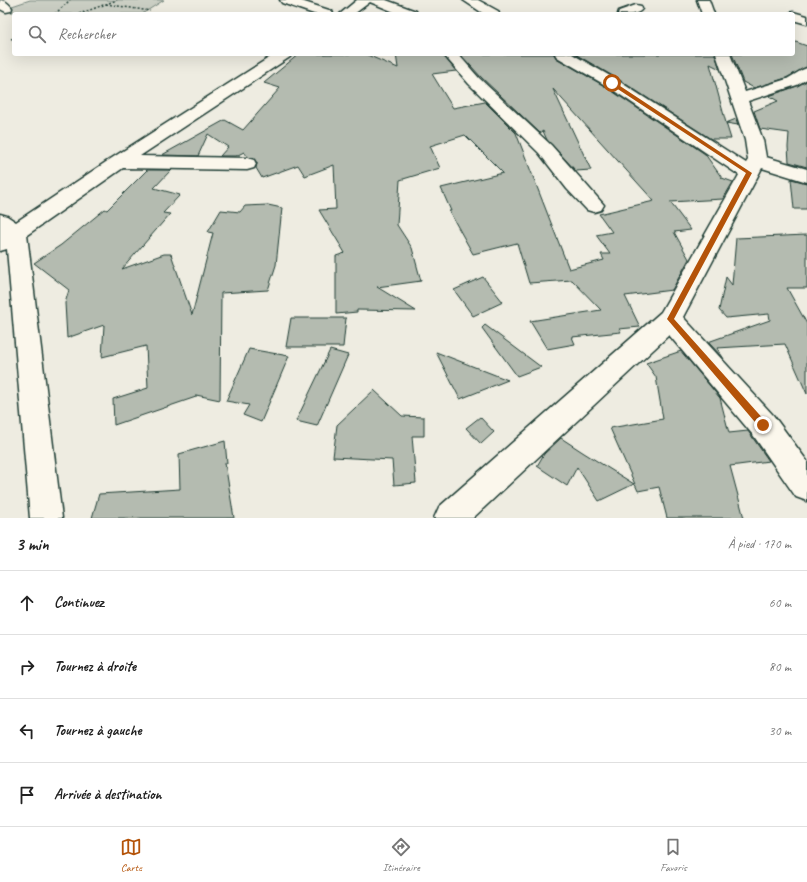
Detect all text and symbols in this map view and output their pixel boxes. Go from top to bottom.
search box [12,12,795,56]
icon: search [26,23,48,45]
text: Rechercher [58,25,116,44]
route start [603,74,621,92]
route end [754,416,772,434]
text: 3 min [16,534,49,555]
text: À pied · 170 m [728,536,791,552]
icon: ahead [16,592,38,614]
text: Continuez [54,593,104,612]
text: 60 m [769,595,791,611]
icon: right [16,656,38,678]
text: Tournez à droite [54,657,136,676]
text: 80 m [769,659,791,675]
icon: left [16,720,38,742]
text: Tournez à gauche [54,721,141,740]
text: 30 m [769,723,791,739]
icon: arrive [16,784,38,806]
text: Arrivée à destination [54,785,162,804]
tab: Carte [120,836,142,874]
tab: Itinéraire [383,836,420,874]
tab: Favoris [660,836,687,874]

